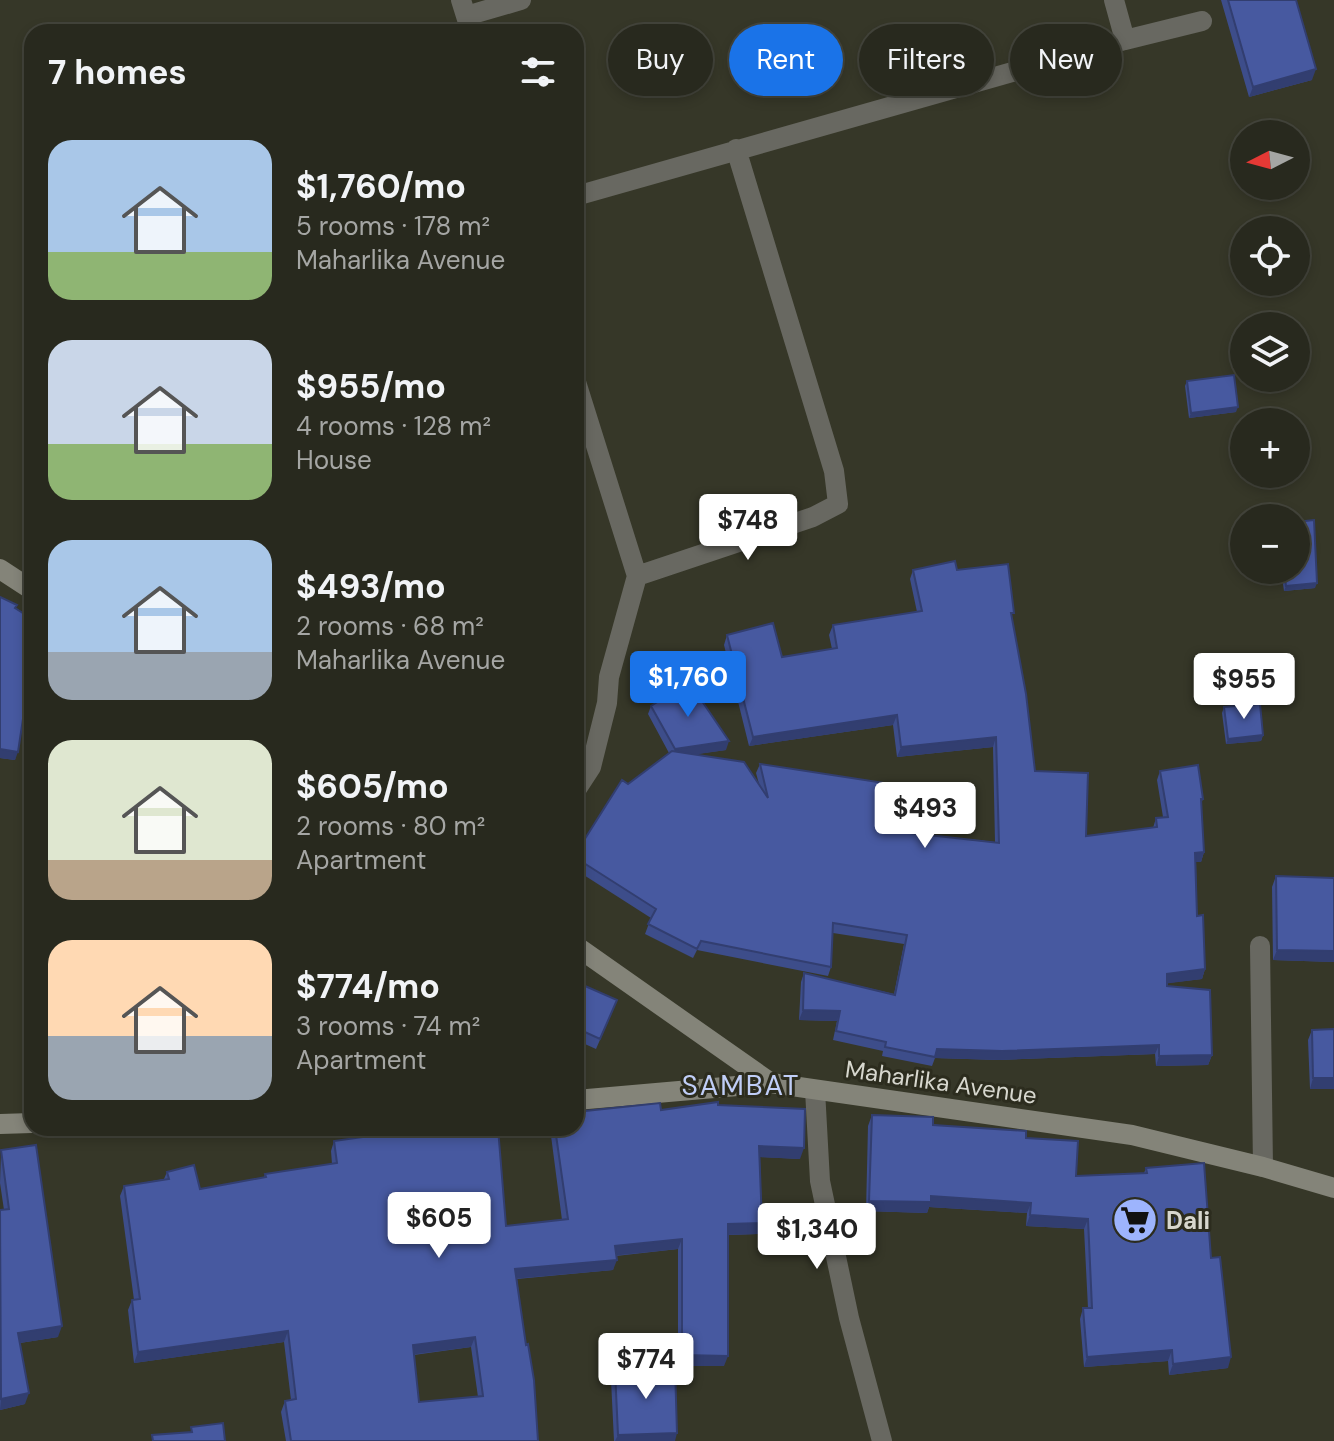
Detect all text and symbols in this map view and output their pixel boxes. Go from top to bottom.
chip: Buy [608,24,713,96]
chip: Rent [729,24,843,96]
chip: Filters [859,24,994,96]
chip: New [1010,24,1122,96]
text: 7 homes [48,50,187,95]
icon: filters [516,50,560,94]
north arrow [1230,120,1310,200]
map controls [1230,120,1310,584]
text: $1,760/mo [296,164,466,209]
icon: home [112,172,208,268]
text: 5 rooms · 178 m² [296,209,490,243]
button: locate [1230,216,1310,296]
text: Maharlika Avenue [296,243,505,277]
button: layers [1230,312,1310,392]
text: $955/mo [296,364,446,409]
icon: home [112,372,208,468]
button: + [1230,408,1310,488]
text: 4 rooms · 128 m² [296,409,491,443]
text: House [296,443,372,477]
pin: $748 [701,494,795,562]
text: $748 [717,503,779,537]
button: − [1230,504,1310,584]
text: $493/mo [296,564,446,609]
icon: home [112,572,208,668]
text: 2 rooms · 68 m² [296,609,484,643]
text: Maharlika Avenue [296,643,505,677]
pin: $1,760 [623,651,753,719]
pin: $955 [1197,653,1291,721]
text: $1,760 [648,660,728,694]
text: $955 [1212,662,1276,696]
text: $605/mo [296,764,449,809]
icon: home [112,772,208,868]
pin: $493 [878,782,972,850]
text: $493 [893,791,957,825]
text: 2 rooms · 80 m² [296,809,485,843]
text: Apartment [296,843,427,877]
text: $774/mo [296,964,440,1009]
icon: home [112,972,208,1068]
text: 3 rooms · 74 m² [296,1009,480,1043]
text: Apartment [296,1043,427,1077]
street label: Maharlika Avenue [843,1053,1039,1111]
district label: SAMBAT [681,1067,801,1104]
pin: $605 [392,1192,486,1260]
supermarket icon: Dali [1111,1196,1159,1244]
text: $605 [406,1201,472,1235]
pin: $1,340 [752,1203,882,1271]
place label: Dali [1166,1205,1210,1236]
text: $1,340 [776,1212,858,1246]
pin: $774 [599,1333,693,1401]
text: $774 [616,1342,676,1376]

